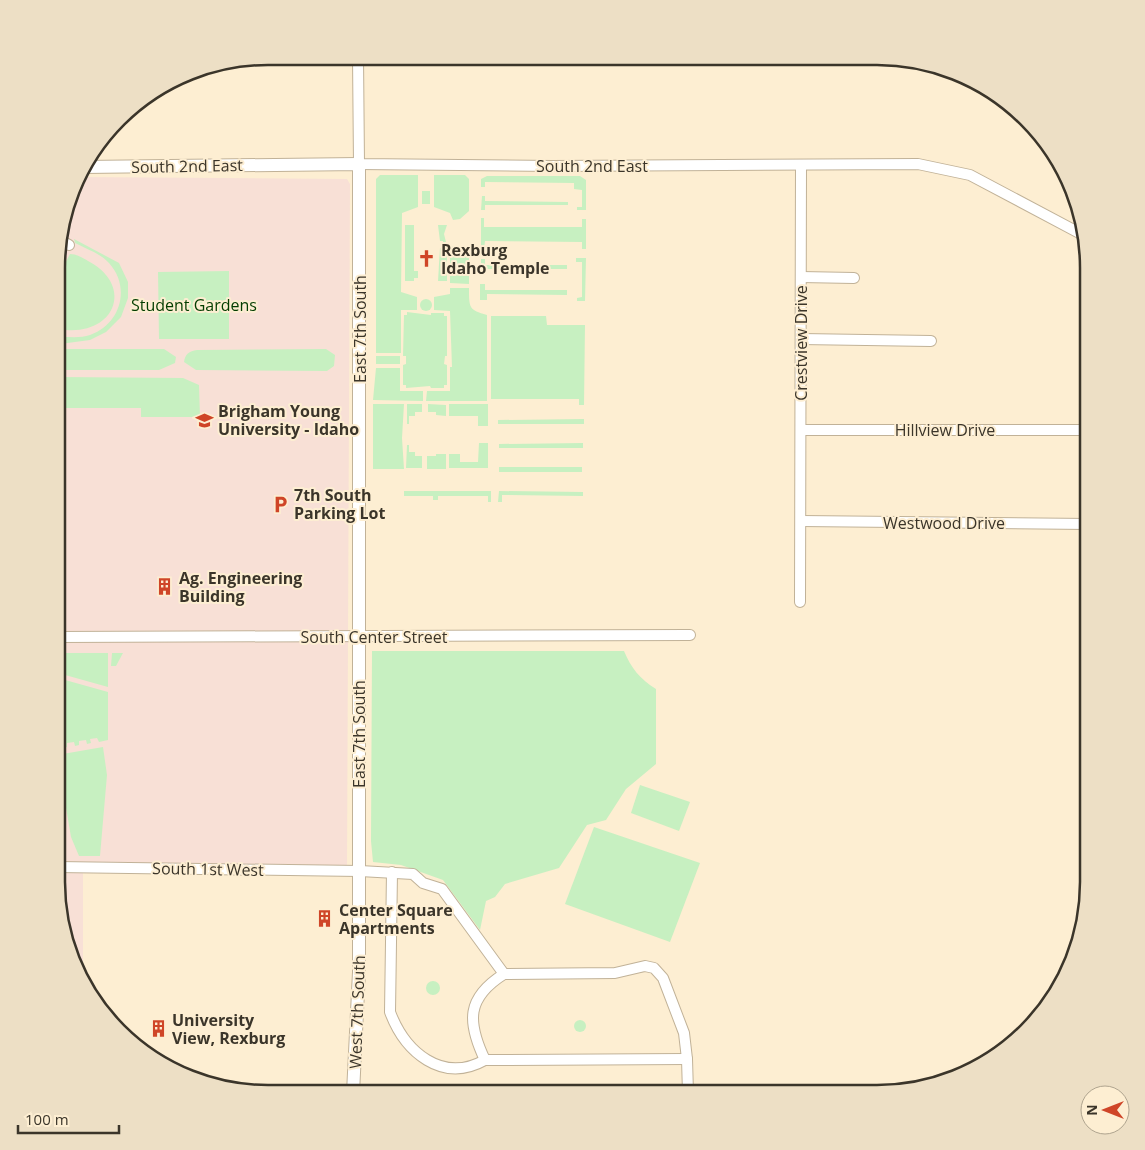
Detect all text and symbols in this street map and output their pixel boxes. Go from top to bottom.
street label: South 2nd East [131,154,243,178]
street label: South 2nd East [536,155,648,177]
place label: Rexburg Idaho Temple [441,239,550,279]
church icon: Rexburg Idaho Temple [417,249,437,269]
street label: East 7th South [349,275,371,383]
street label: Crestview Drive [790,285,812,401]
park label: Student Gardens [131,294,257,316]
place label: Brigham Young University - Idaho [218,400,359,440]
school or university icon: Brigham Young University - Idaho [194,410,214,430]
street label: Hillview Drive [895,419,995,441]
place label: 7th South Parking Lot [294,484,385,524]
parking icon: 7th South Parking Lot [270,494,290,514]
street label: Westwood Drive [883,512,1005,534]
place label: Ag. Engineering Building [179,567,302,607]
building icon: Ag. Engineering Building [155,577,175,597]
street label: South Center Street [301,626,448,648]
street label: East 7th South [348,680,370,788]
street label: South 1st West [152,857,264,881]
place label: Center Square Apartments [339,899,453,939]
building icon: Center Square Apartments [315,909,335,929]
street label: West 7th South [344,955,370,1069]
place label: University View, Rexburg [172,1009,285,1049]
building icon: University View, Rexburg [148,1019,168,1039]
north arrow [1080,1085,1130,1135]
scale bar [18,1102,119,1134]
text: N [1082,1104,1101,1116]
text: 100 m [25,1109,69,1129]

